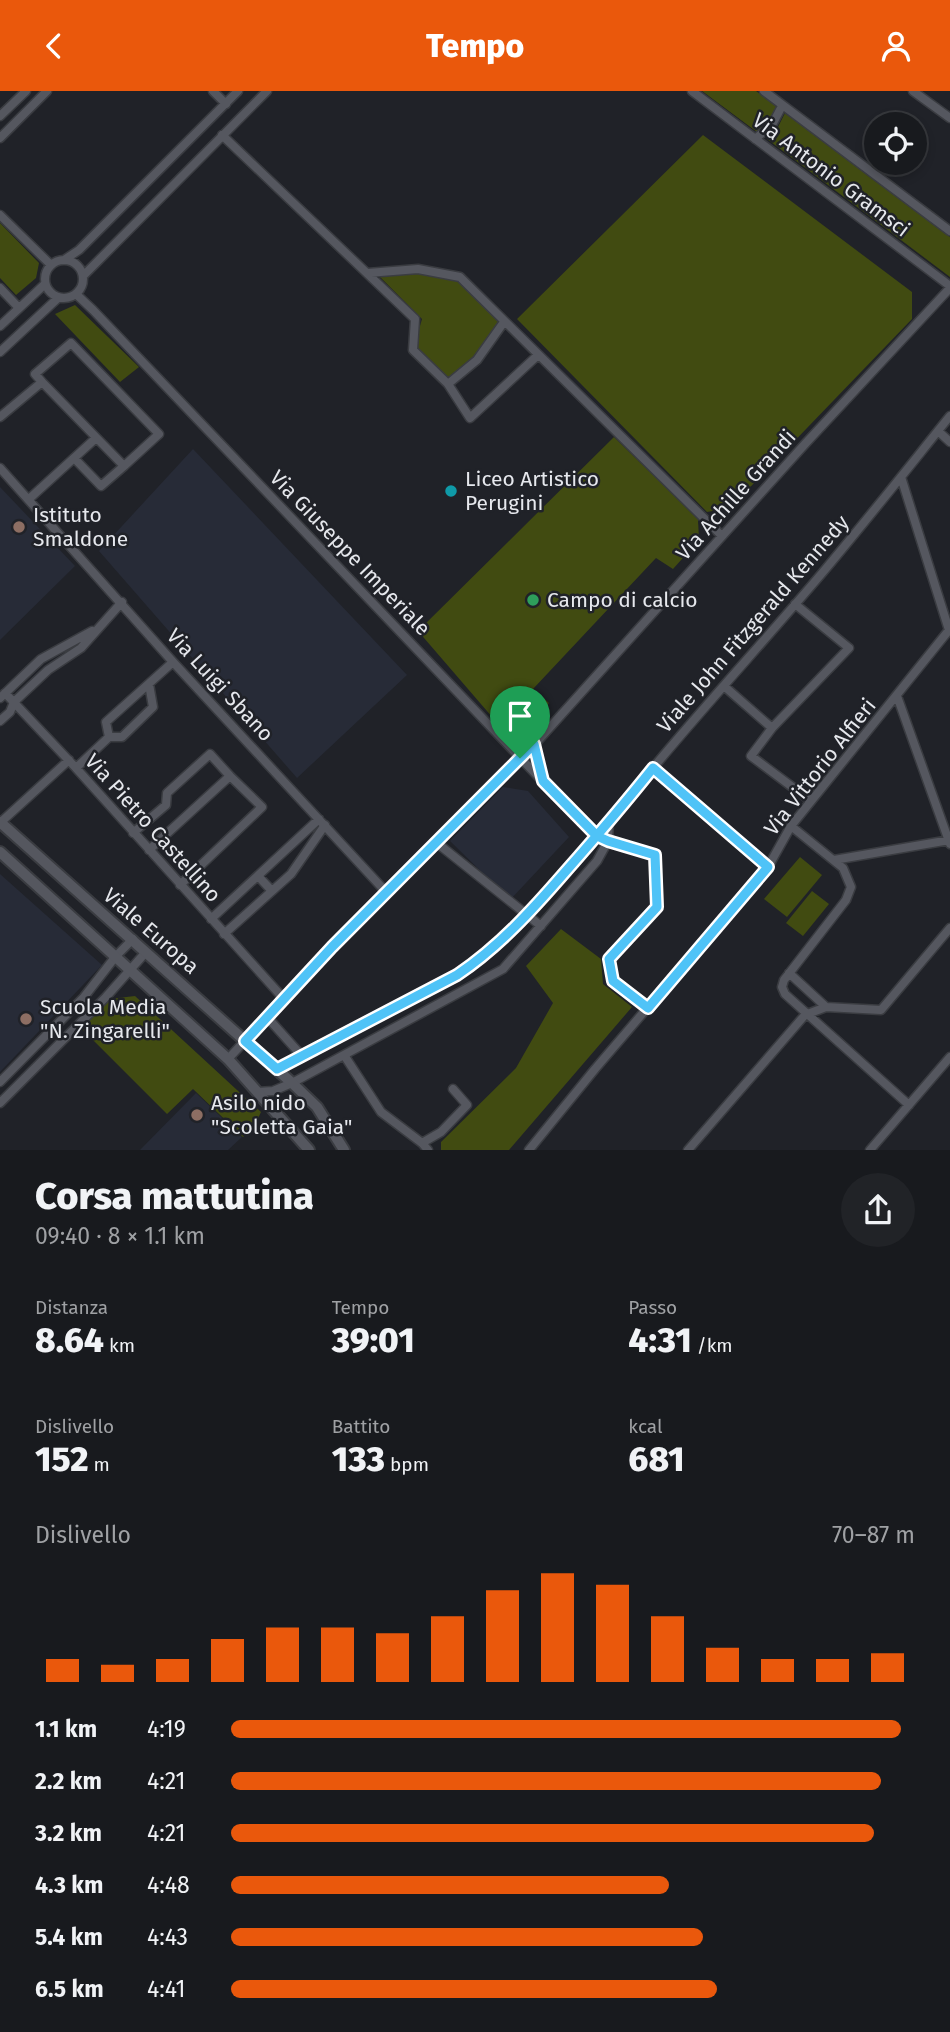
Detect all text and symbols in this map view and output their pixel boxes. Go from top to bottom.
icon: back [35,27,73,65]
text: Tempo [426,27,524,65]
icon: person [877,27,915,65]
street label: Via Antonio Gramsci [747,107,915,243]
map controls [864,112,927,175]
button: locate [864,112,927,175]
street label: Via Achille Grandi [670,424,802,566]
street label: Via Giuseppe Imperiale [264,465,436,641]
place label: Liceo Artistico Perugini [465,466,599,516]
marker: Liceo Artistico Perugini [443,483,459,499]
place label: Istituto Smaldone [33,502,128,552]
street label: Viale John Fitzgerald Kennedy [651,509,855,738]
marker: Istituto Smaldone [11,519,27,535]
place label: Campo di calcio [547,587,698,613]
marker: Campo di calcio [525,592,541,608]
street label: Via Luigi Sbano [161,623,279,747]
pin [490,686,550,758]
street label: Via Vittorio Alfieri [758,693,882,841]
icon: arrive [501,697,539,735]
street label: Via Pietro Castellino [79,748,227,908]
street label: Viale Europa [98,882,204,980]
place label: Scuola Media "N. Zingarelli" [40,994,170,1044]
marker: Scuola Media "N. Zingarelli" [18,1011,34,1027]
place label: Asilo nido "Scoletta Gaia" [211,1090,352,1140]
marker: Asilo nido "Scoletta Gaia" [189,1107,205,1123]
text: Corsa mattutina [35,1173,314,1219]
button: share [841,1173,915,1247]
text: 09:40 · 8 × 1.1 km [35,1222,205,1250]
text: Distanza [35,1296,108,1319]
text: Tempo [332,1296,389,1319]
text: Passo [628,1296,677,1319]
text: 8.64 [35,1319,104,1361]
text: 39:01 [332,1319,415,1361]
text: 4:31 [628,1319,692,1361]
text: km [104,1334,135,1357]
text: /km [692,1334,733,1357]
text: Dislivello [35,1415,114,1438]
text: Battito [332,1415,390,1438]
text: kcal [628,1415,663,1438]
text: 152 [35,1438,88,1480]
text: 133 [332,1438,385,1480]
text: 681 [628,1438,685,1480]
text: m [88,1453,110,1476]
text: bpm [385,1453,429,1476]
text: Dislivello [35,1521,131,1549]
text: 70–87 m [832,1521,915,1549]
text: 1.1 km [35,1715,97,1743]
text: 4:19 [147,1715,186,1743]
text: 2.2 km [35,1767,102,1795]
text: 4:21 [147,1767,186,1795]
text: 3.2 km [35,1819,102,1847]
text: 4:21 [147,1819,186,1847]
text: 4.3 km [35,1871,103,1899]
text: 4:48 [147,1871,190,1899]
text: 5.4 km [35,1923,103,1951]
text: 4:43 [147,1923,188,1951]
text: 6.5 km [35,1975,104,2003]
text: 4:41 [147,1975,186,2003]

